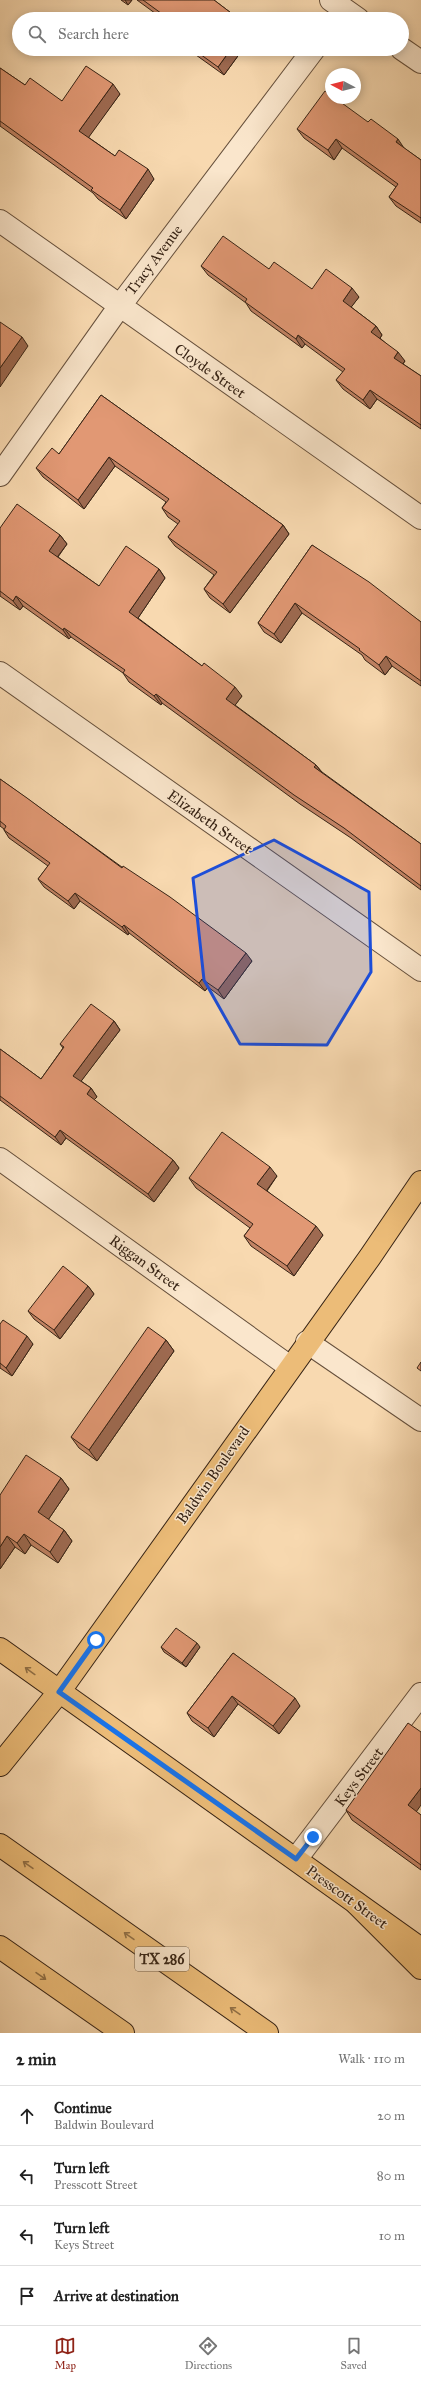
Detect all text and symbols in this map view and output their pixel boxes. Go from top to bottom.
search box [12,12,409,56]
icon: search [26,23,48,45]
text: Search here [58,25,129,43]
north arrow [325,68,361,104]
street label: Tracy Avenue [122,221,186,299]
street label: Cloyde Street [171,340,250,403]
street label: Elizabeth Street [164,786,257,858]
street label: Riggan Street [106,1231,185,1295]
street label: Baldwin Boulevard [173,1422,254,1527]
route start [87,1631,105,1649]
one-way arrow [24,1666,35,1675]
street label: Keys Street [331,1743,388,1810]
route end [304,1828,322,1846]
one-way arrow [23,1861,34,1869]
street label: Presscott Street [303,1861,392,1933]
one-way arrow [123,1931,134,1940]
road number: TX 286 [135,1947,189,1971]
one-way arrow [36,1972,47,1980]
one-way arrow [230,2006,241,2015]
text: 2 min [16,2049,56,2070]
text: Walk · 110 m [338,2051,405,2067]
text: Continue [54,2099,112,2117]
icon: ahead [16,2105,38,2127]
text: 20 m [377,2108,405,2124]
text: Baldwin Boulevard [54,2117,154,2133]
text: Turn left [54,2159,110,2177]
icon: left [16,2165,38,2187]
text: 80 m [377,2168,405,2184]
text: Presscott Street [54,2177,138,2193]
text: Turn left [54,2219,110,2237]
icon: left [16,2225,38,2247]
text: 10 m [379,2228,405,2244]
text: Keys Street [54,2237,114,2253]
icon: arrive [16,2285,38,2307]
text: Arrive at destination [54,2287,179,2305]
tab: Map [54,2335,76,2372]
tab: Directions [185,2335,232,2372]
tab: Saved [341,2335,367,2372]

